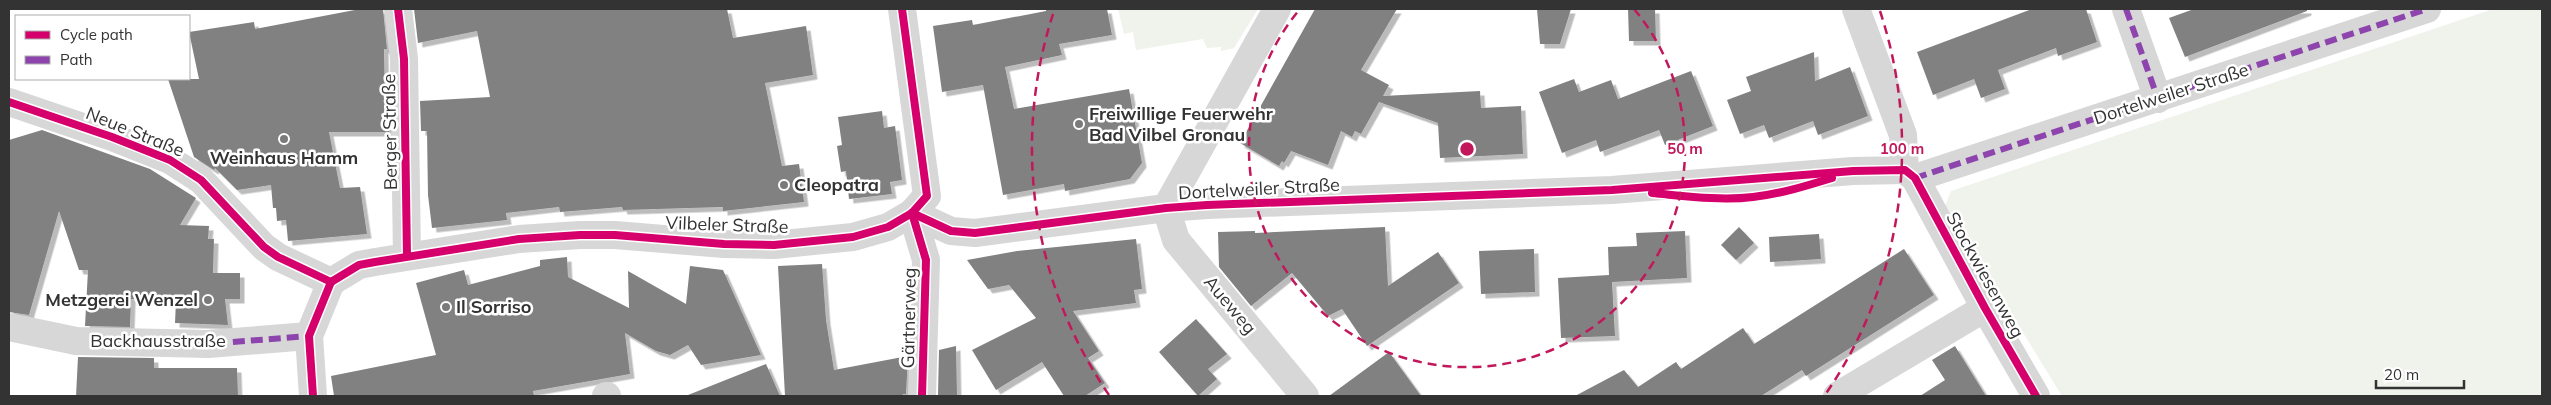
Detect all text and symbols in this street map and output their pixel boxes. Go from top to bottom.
legend [15,15,190,80]
text: Cycle path [60,25,133,44]
text: Path [60,50,92,69]
street label: Dortelweiler Straße [2090,58,2251,129]
street label: Berger Straße [377,74,402,190]
street label: Neue Straße [83,101,188,162]
place label: Freiwillige Feuerwehr Bad Vilbel Gronau [1089,102,1274,146]
marker: Freiwillige Feuerwehr Bad Vilbel Gronau [1073,118,1085,130]
marker: Weinhaus Hamm [278,133,290,145]
text: 50 m [1667,139,1703,158]
text: 100 m [1880,139,1924,158]
centre of rings [1458,140,1476,158]
place label: Weinhaus Hamm [210,146,358,169]
place label: Cleopatra [794,173,879,196]
street label: Dortelweiler Straße [1178,173,1340,204]
marker: Cleopatra [778,179,790,191]
street label: Stockwiesenweg [1941,208,2030,342]
street label: Vilbeler Straße [665,211,789,238]
street label: Gärtnerweg [896,267,921,369]
street label: Aueweg [1199,271,1262,339]
place label: Metzgerei Wenzel [45,288,198,311]
marker: Metzgerei Wenzel [202,294,214,306]
place label: Il Sorriso [456,295,532,318]
marker: Il Sorriso [440,301,452,313]
street label: Backhausstraße [90,329,226,352]
scale bar [2376,358,2464,390]
text: 20 m [2384,365,2419,384]

